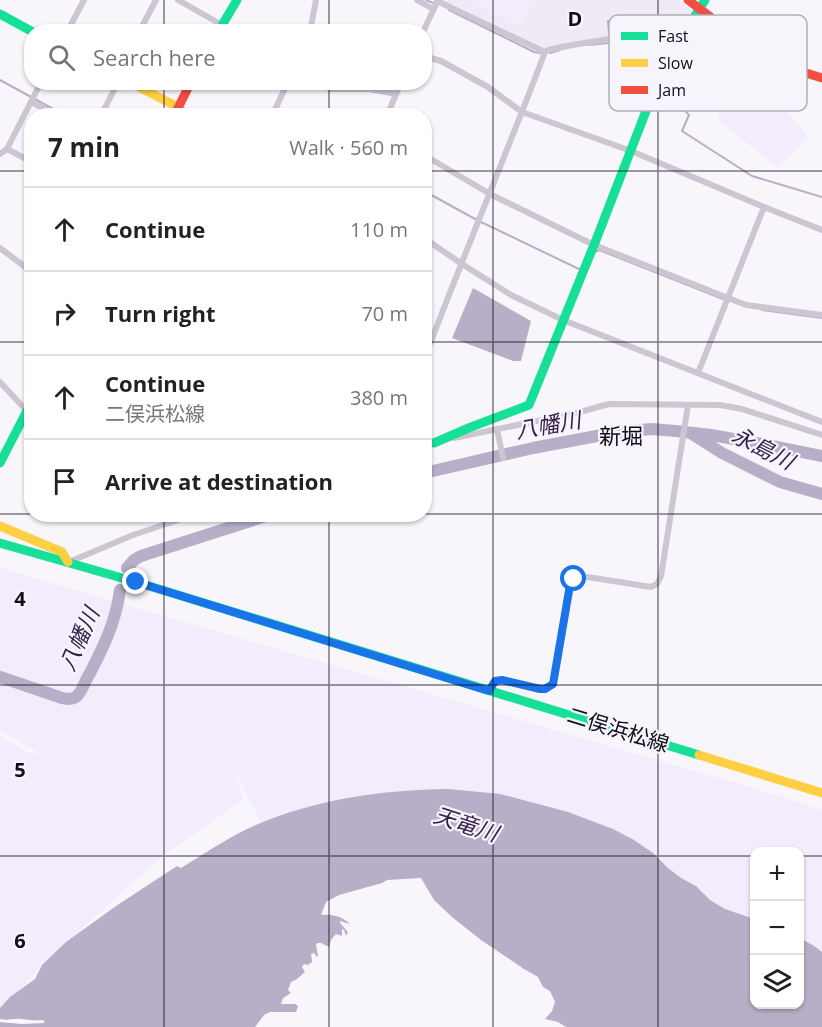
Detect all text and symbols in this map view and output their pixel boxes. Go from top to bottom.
text: D [568,5,582,32]
legend [609,15,807,111]
search box [24,24,432,90]
text: Fast [658,25,689,47]
icon: search [45,41,78,74]
text: Search here [93,42,216,72]
text: Slow [658,52,693,74]
text: Jam [656,79,686,101]
text: 7 min [48,129,120,165]
text: Walk · 560 m [289,134,408,161]
icon: ahead [48,213,81,246]
text: Continue [105,214,205,244]
text: 110 m [350,216,408,243]
icon: right [48,297,81,330]
text: Turn right [105,298,216,328]
text: 70 m [361,300,408,327]
text: Continue [105,368,205,398]
icon: ahead [48,381,81,414]
text: 380 m [350,384,408,411]
text: 二俣浜松線 [105,400,205,427]
water label: 八幡川 [513,403,585,445]
water label: 永島川 [727,419,801,476]
district label: 新堀 [599,420,643,450]
icon: arrive [48,465,81,498]
text: Arrive at destination [105,466,333,496]
route start [560,565,586,591]
route end [122,568,148,594]
text: 4 [14,585,26,612]
water label: 八幡川 [51,601,106,675]
street label: 二俣浜松線 [564,700,673,758]
text: 5 [14,756,26,783]
water label: 天竜川 [430,799,504,848]
map controls [750,847,804,1009]
button: + [750,847,804,901]
button: − [750,901,804,955]
text: 6 [14,927,26,954]
button: layers [750,955,804,1009]

